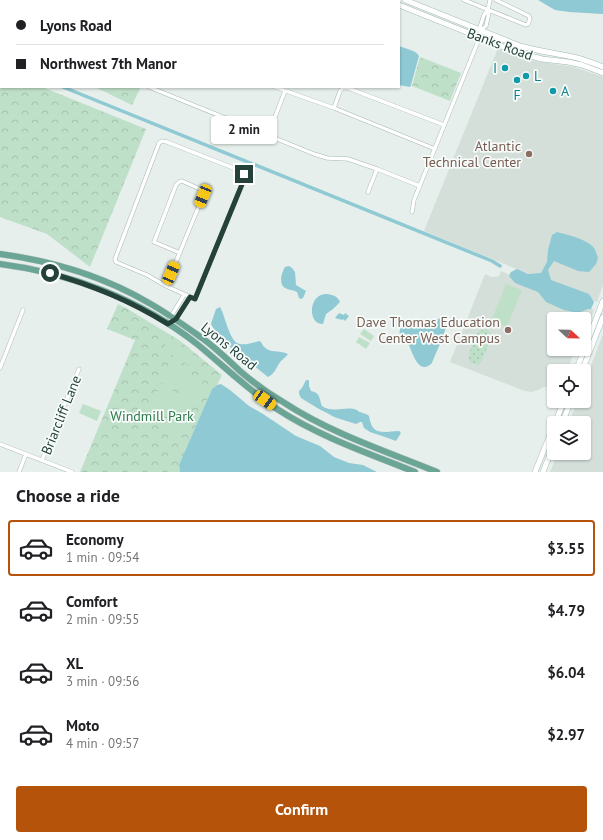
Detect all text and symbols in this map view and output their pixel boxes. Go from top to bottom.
text: Lyons Road [40,16,112,35]
street label: Banks Road [465,24,535,64]
text: Northwest 7th Manor [40,54,177,73]
place label: I [493,59,497,77]
marker: I [500,63,510,73]
place label: L [534,67,541,85]
marker: L [521,71,531,81]
marker: F [512,75,522,85]
place label: A [561,82,570,100]
place label: F [513,86,521,104]
marker: A [548,86,558,96]
callout: 2 min [211,116,277,144]
text: 2 min [228,121,260,138]
place label: Atlantic Technical Center [423,137,521,171]
marker: Atlantic Technical Center [524,149,534,159]
route end [235,165,253,183]
car [193,183,213,209]
car [161,260,181,286]
route start [41,264,59,282]
north arrow [547,312,591,356]
map controls [547,312,591,460]
place label: Dave Thomas Education Center West Campus [357,313,500,347]
street label: Lyons Road [197,318,261,374]
marker: Dave Thomas Education Center West Campus [503,325,513,335]
button: locate [547,364,591,408]
street label: Briarcliff Lane [37,373,85,457]
car [252,388,278,412]
park label: Windmill Park [110,407,194,425]
button: layers [547,416,591,460]
text: Choose a ride [16,484,120,507]
icon: car [18,530,54,566]
text: Economy [66,530,124,549]
text: $3.55 [547,539,585,558]
text: 1 min · 09:54 [66,549,139,566]
icon: car [18,592,54,628]
text: Comfort [66,592,118,611]
text: $4.79 [547,601,585,620]
text: 2 min · 09:55 [66,611,139,628]
icon: car [18,654,54,690]
text: XL [66,654,83,673]
text: $6.04 [547,663,585,682]
text: 3 min · 09:56 [66,673,139,690]
icon: car [18,716,54,752]
text: Moto [66,716,99,735]
text: $2.97 [547,725,585,744]
text: 4 min · 09:57 [66,735,139,752]
button: Confirm [16,786,587,832]

